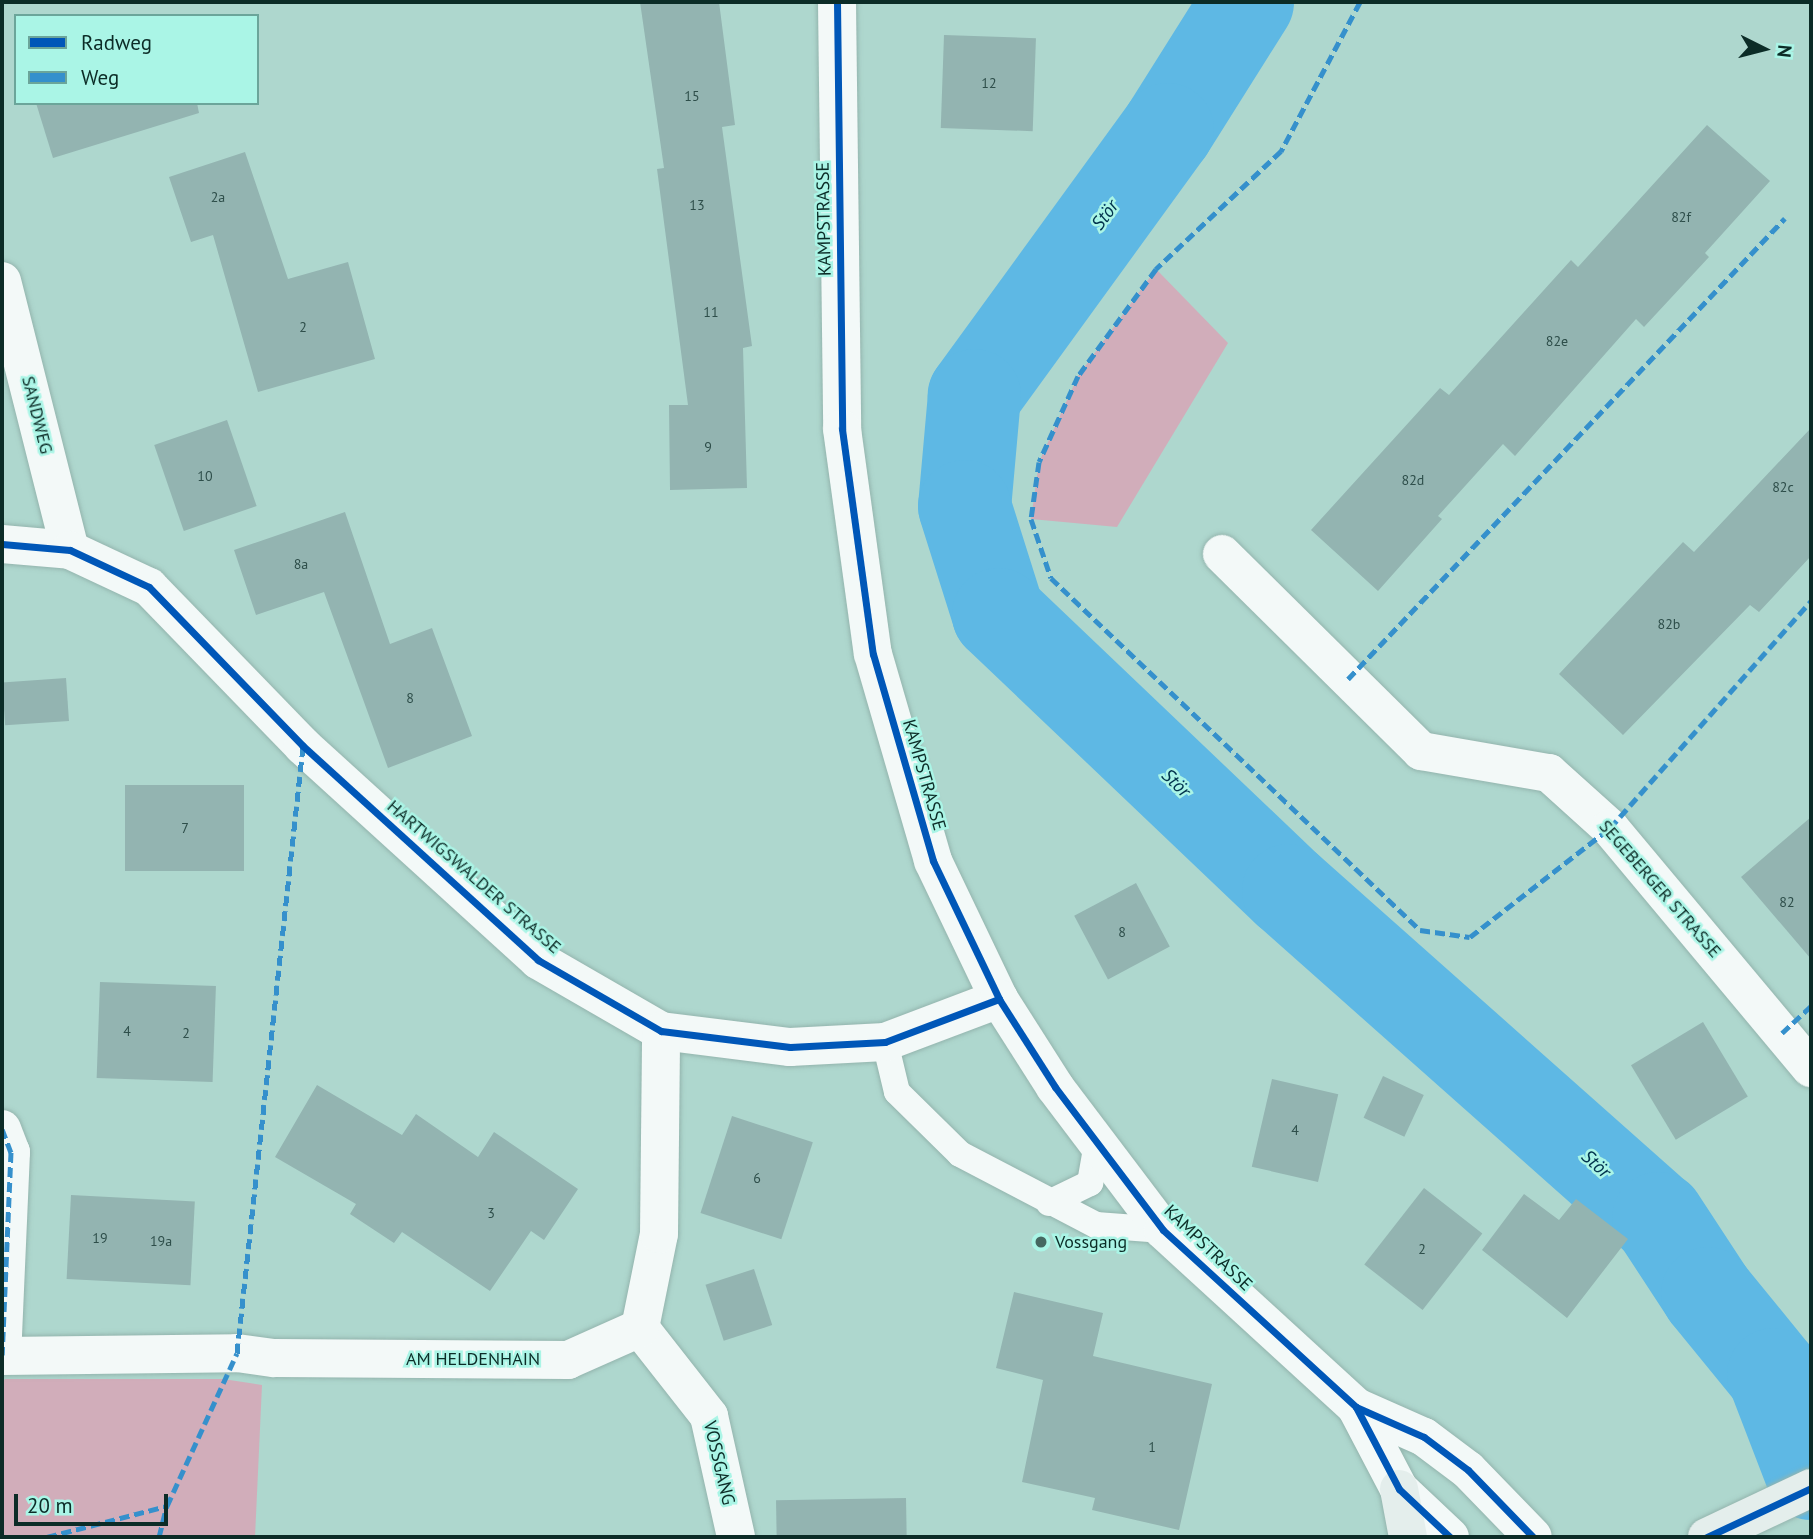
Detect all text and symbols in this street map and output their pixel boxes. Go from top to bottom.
legend [14,14,259,105]
north arrow [1729,14,1799,84]
text: Radweg [81,29,152,56]
text: N [1772,44,1797,59]
text: Weg [81,64,119,91]
house number: 12 [981,75,997,91]
house number: 15 [684,88,700,104]
street label: KAMPSTRASSE [812,162,836,276]
house number: 2a [211,189,225,205]
water label: Stör [1087,196,1123,234]
house number: 13 [689,197,705,213]
house number: 82f [1671,209,1691,225]
house number: 11 [703,304,719,320]
house number: 2 [299,319,307,335]
house number: 82e [1546,333,1568,349]
street label: SANDWEG [17,374,57,456]
house number: 9 [704,439,712,455]
house number: 10 [197,468,213,484]
house number: 82d [1402,472,1424,488]
house number: 82c [1772,479,1794,495]
house number: 8a [294,556,308,572]
house number: 82b [1658,616,1680,632]
house number: 8 [406,690,414,706]
street label: KAMPSTRASSE [898,717,950,833]
water label: Stör [1157,764,1195,802]
street label: HARTWIGSWALDER STRASSE [383,796,565,958]
street label: SEGEBERGER STRASSE [1594,816,1726,962]
house number: 7 [181,820,189,836]
house number: 82 [1779,894,1795,910]
house number: 8 [1118,924,1126,940]
house number: 4 [123,1023,131,1039]
house number: 2 [182,1025,190,1041]
house number: 4 [1291,1122,1299,1138]
water label: Stör [1577,1145,1615,1183]
house number: 6 [753,1170,761,1186]
street label: KAMPSTRASSE [1159,1201,1257,1295]
house number: 3 [487,1205,495,1221]
house number: 19 [92,1230,108,1246]
place label: Vossgang [1055,1231,1127,1253]
house number: 19a [150,1233,172,1249]
marker: Vossgang [1033,1234,1049,1250]
house number: 2 [1418,1241,1426,1257]
street label: AM HELDENHAIN [406,1348,540,1370]
street label: VOSSGANG [699,1419,739,1507]
house number: 1 [1148,1439,1156,1455]
scale bar [18,1480,172,1524]
text: 20 m [27,1492,73,1519]

